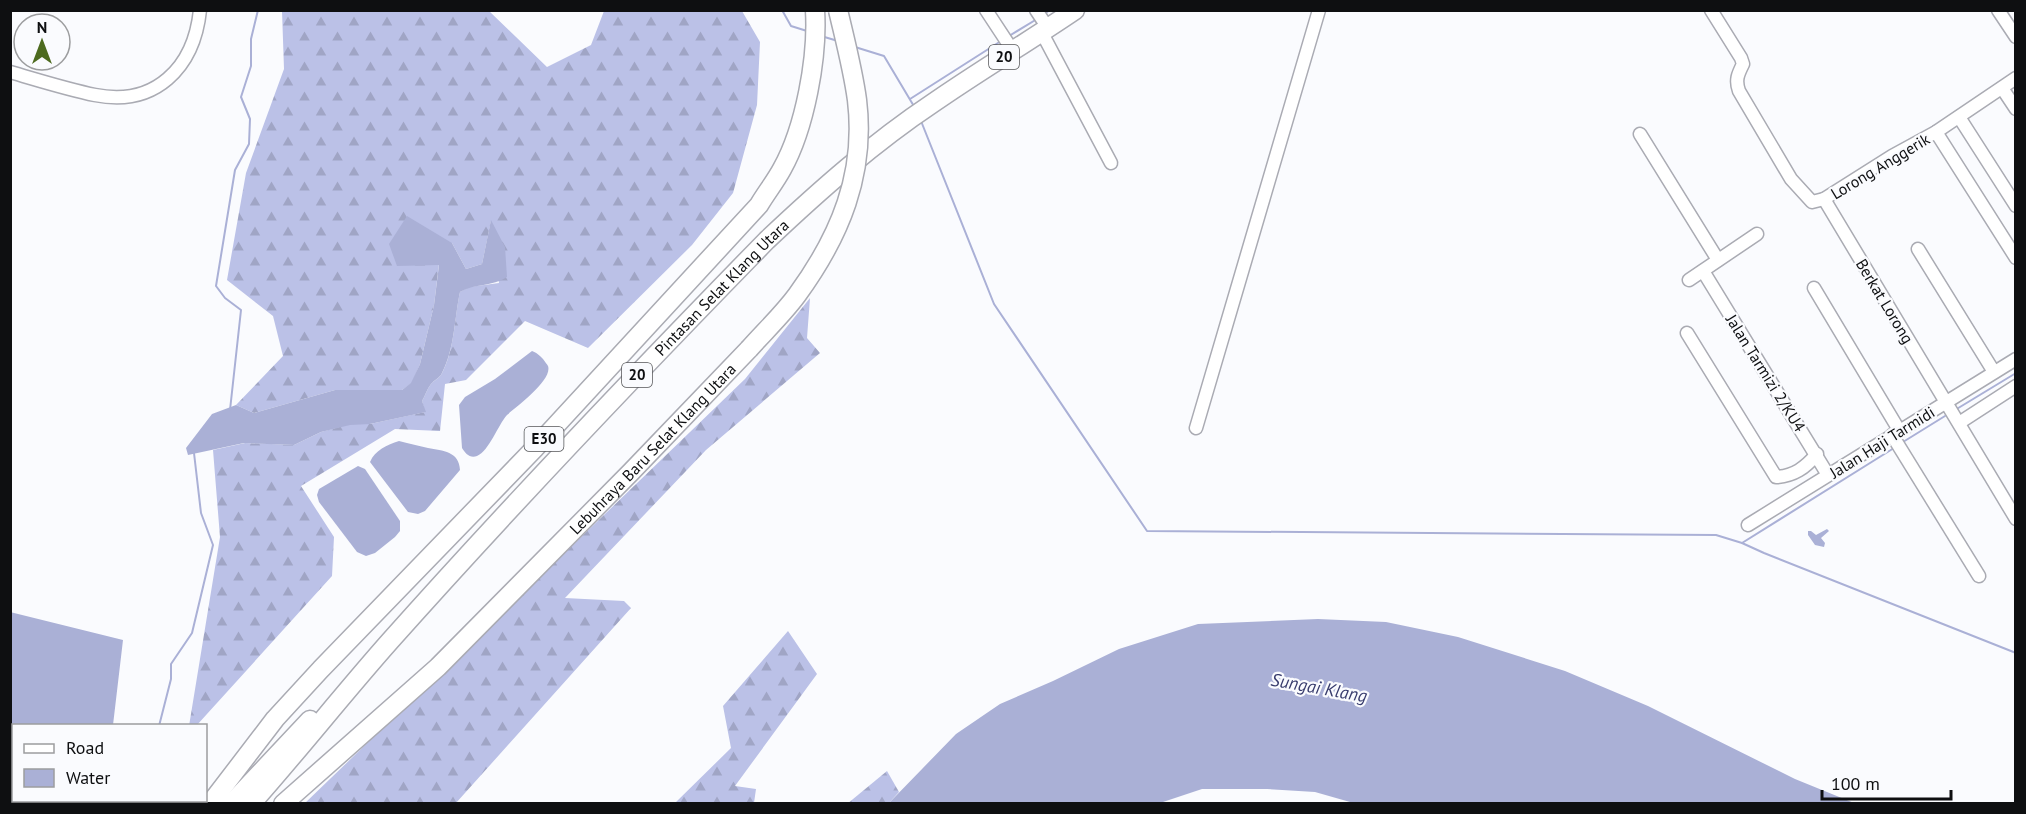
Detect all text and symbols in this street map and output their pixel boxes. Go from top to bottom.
north arrow [12,12,72,72]
text: N [37,17,47,37]
road number: 20 [989,45,1019,69]
street label: Lorong Anggerik [1827,128,1933,203]
street label: Pintasan Selat Klang Utara [650,215,793,360]
street label: Berkat Lorong [1852,255,1918,347]
street label: Jalan Tarmizi 2/KU4 [1721,310,1810,436]
street label: Lebuhraya Baru Selat Klang Utara [565,359,740,538]
road number: 20 [622,363,652,387]
street label: Jalan Haji Tarmidi [1825,402,1938,483]
road number: E30 [524,427,564,451]
water label: Sungai Klang [1269,668,1369,707]
legend [12,724,207,802]
text: Road [66,736,104,759]
scale bar [1822,763,1951,801]
text: Water [66,766,110,789]
text: 100 m [1831,772,1880,795]

